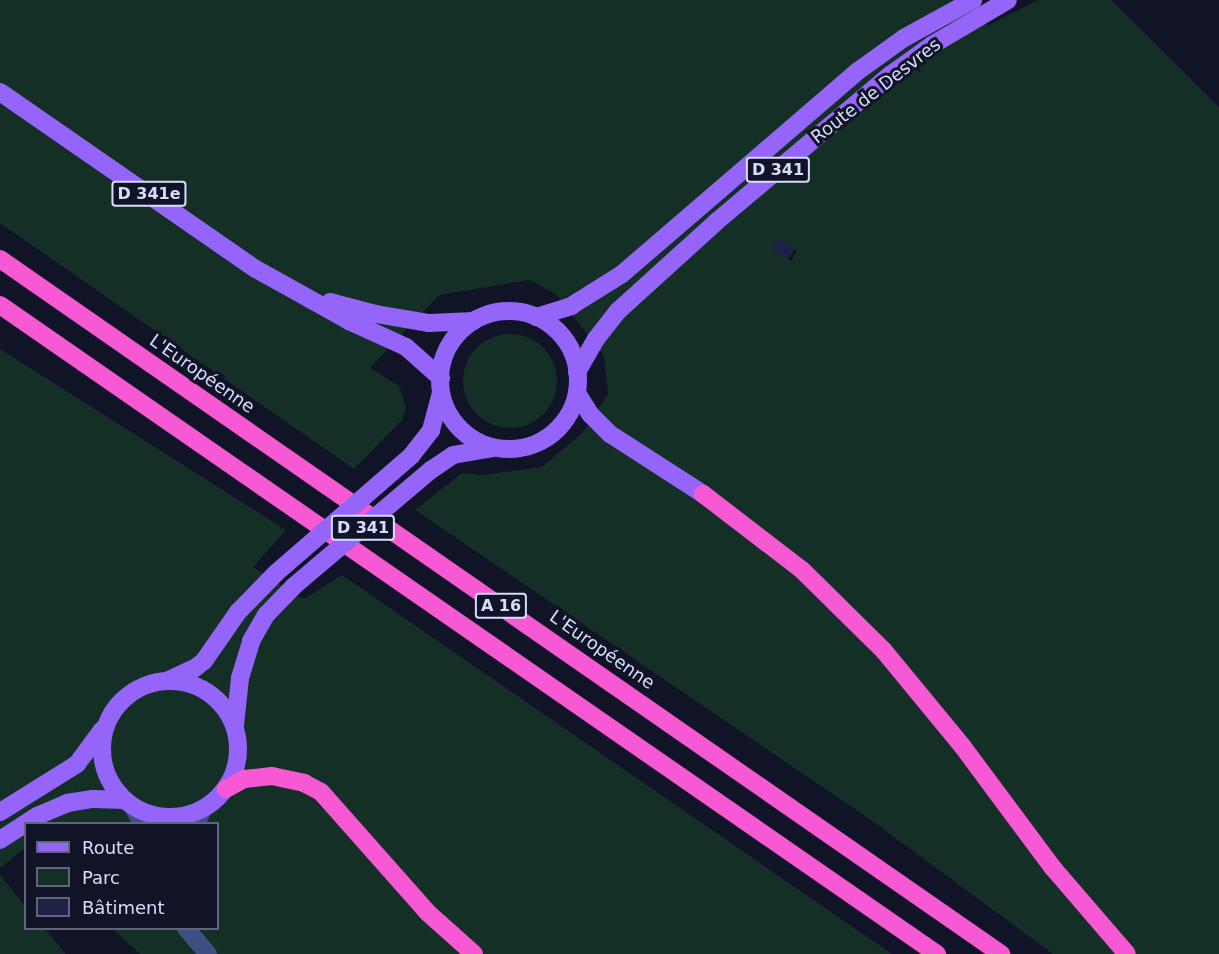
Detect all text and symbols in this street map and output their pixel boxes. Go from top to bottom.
street label: Route de Desvres [807,34,945,148]
road number: D 341 [745,157,811,183]
road number: D 341e [110,181,188,207]
street label: L'Européenne [145,330,259,418]
road number: D 341 [330,515,396,541]
road number: A 16 [474,593,528,619]
street label: L'Européenne [545,606,659,694]
legend [24,822,219,930]
text: Route [82,837,134,858]
text: Parc [82,867,120,888]
text: Bâtiment [82,897,165,918]

